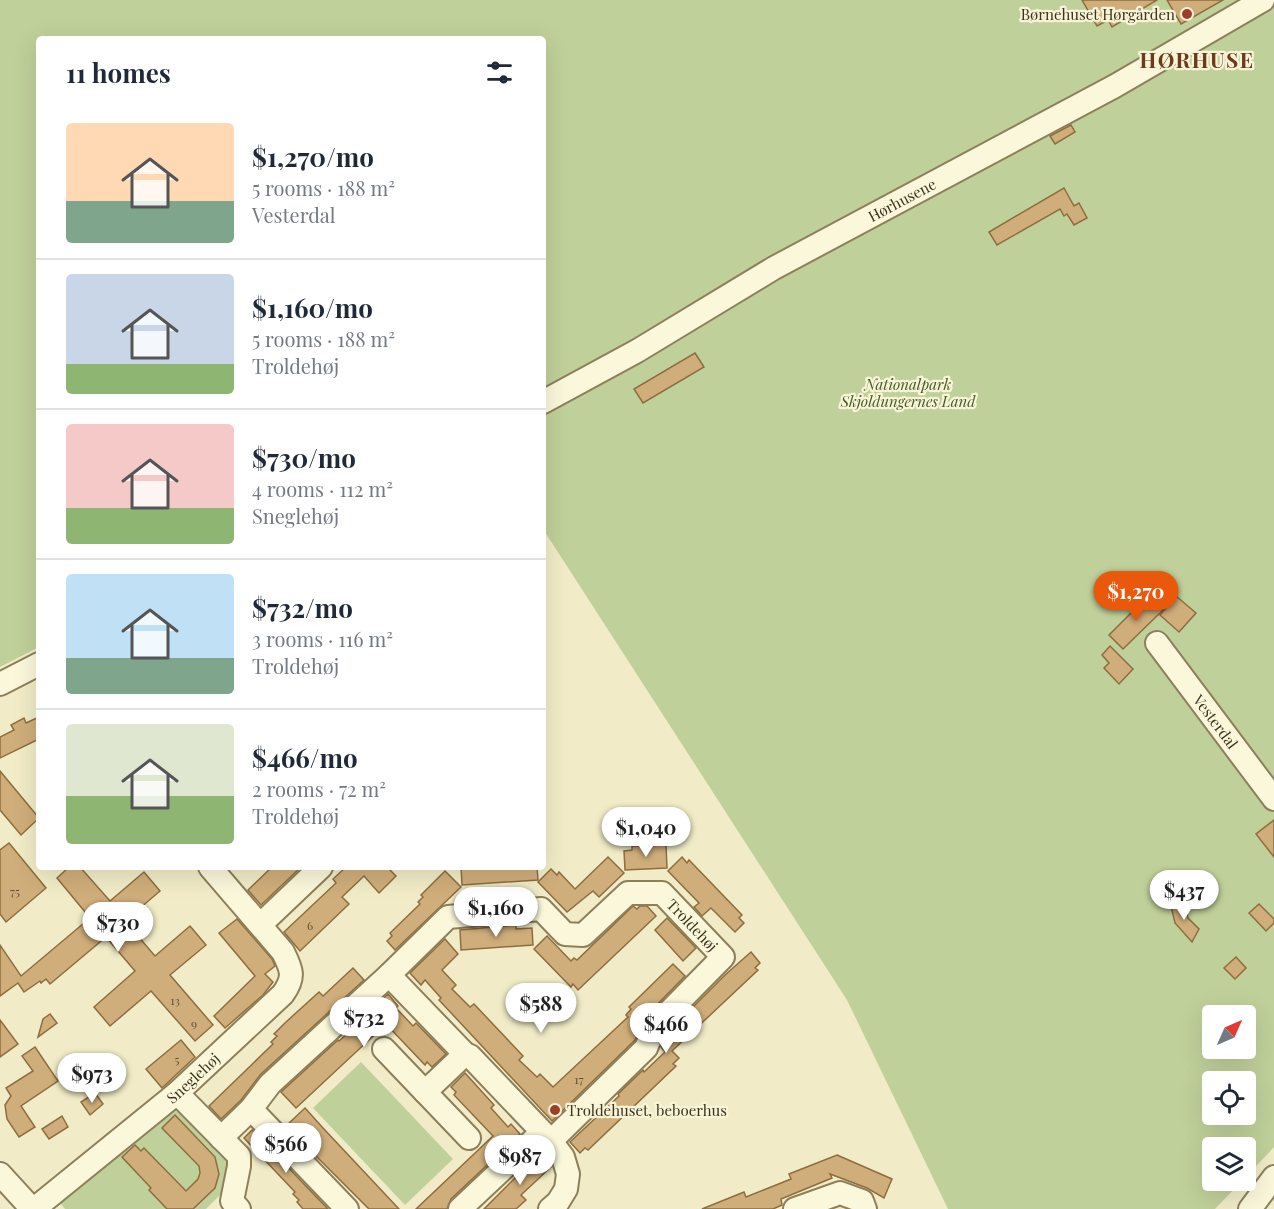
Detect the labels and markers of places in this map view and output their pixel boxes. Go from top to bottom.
place label: Børnehuset Hørgården [1021,4,1175,24]
marker: Børnehuset Hørgården [1180,7,1194,21]
pin: $1,270 [1087,571,1185,622]
pin: $1,040 [597,807,695,858]
pin: $437 [1148,870,1220,921]
pin: $1,160 [447,887,545,938]
pin: $730 [82,902,154,953]
pin: $588 [505,983,577,1034]
pin: $732 [328,997,400,1048]
pin: $466 [630,1003,702,1054]
pin: $973 [56,1053,128,1104]
place label: Troldehuset, beboerhus [567,1100,727,1120]
marker: Troldehuset, beboerhus [548,1103,562,1117]
pin: $566 [250,1123,322,1174]
pin: $987 [484,1135,556,1186]

